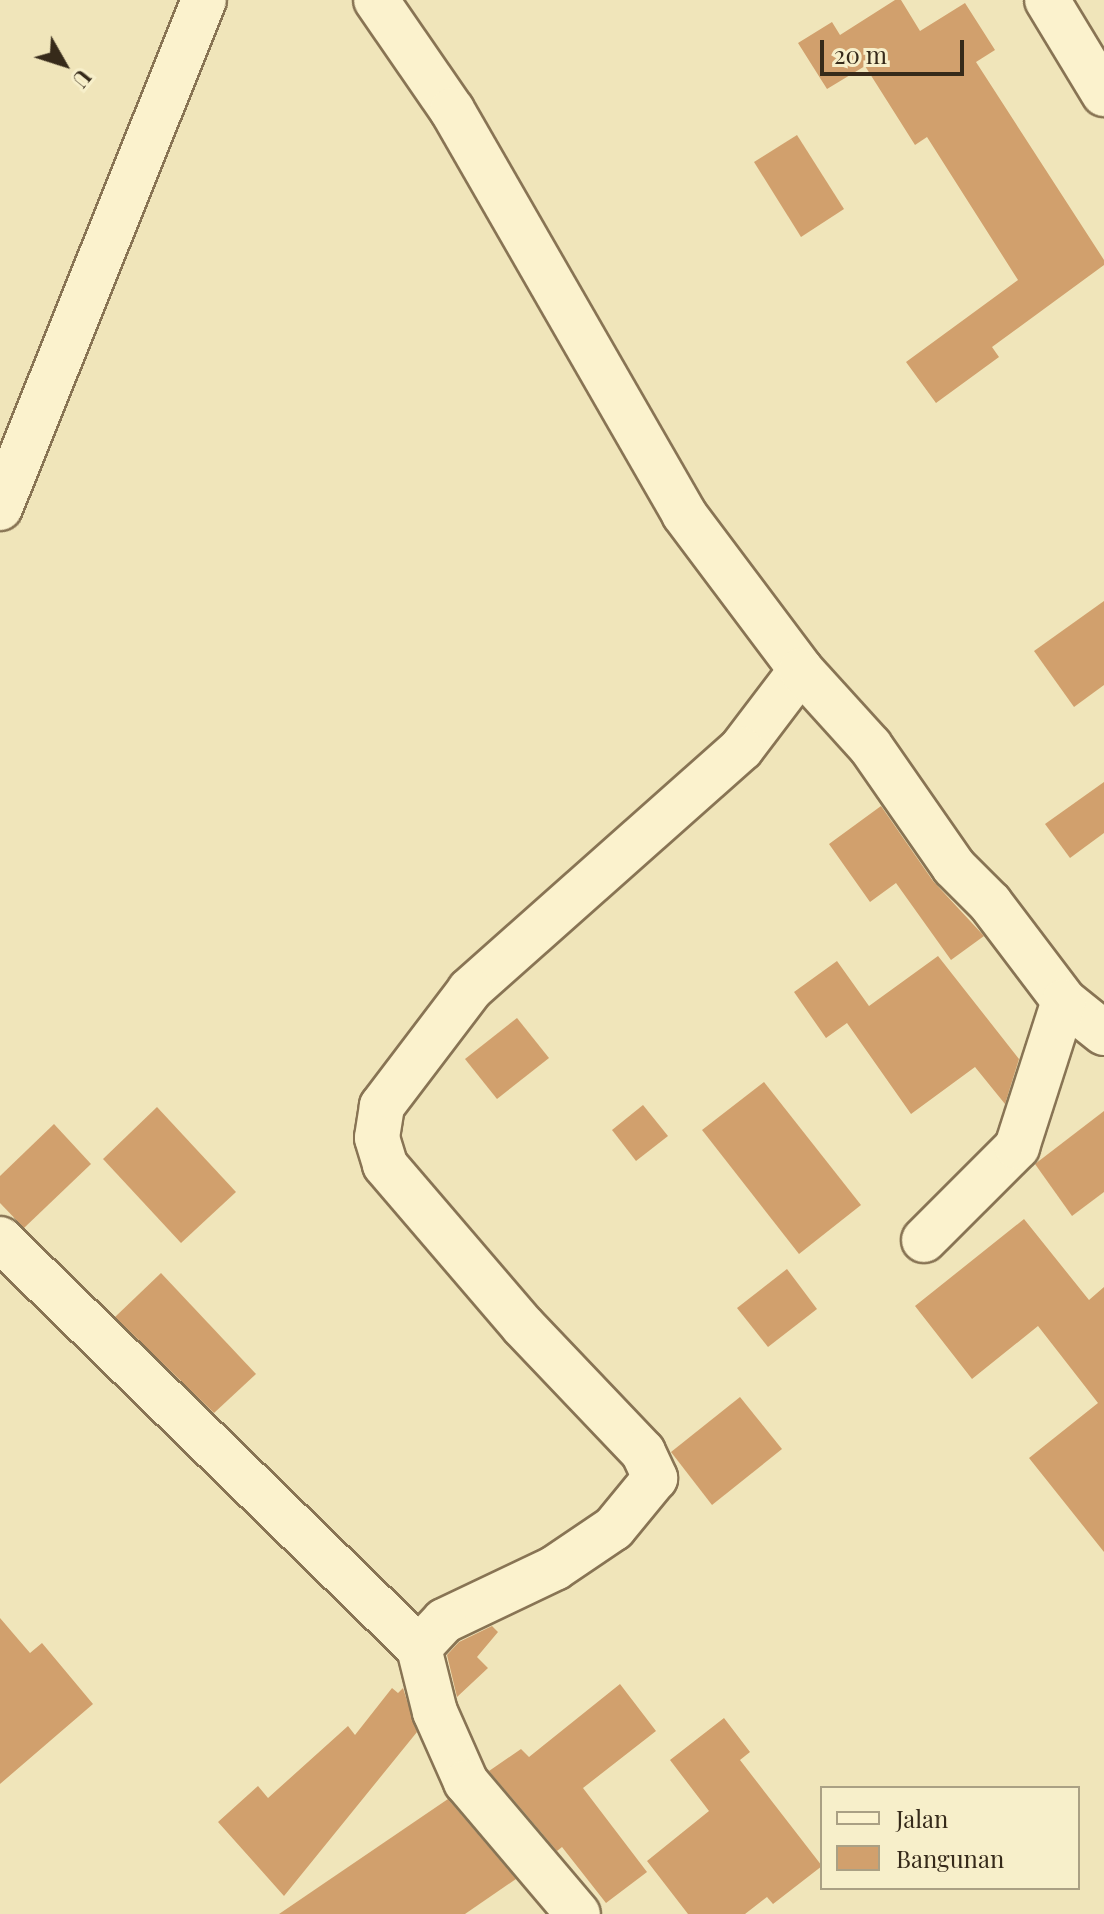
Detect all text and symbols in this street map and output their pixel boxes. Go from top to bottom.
north arrow [24,24,104,104]
scale bar [824,24,968,74]
text: 20 m [834,38,887,70]
text: U [66,64,99,94]
legend [820,1786,1080,1890]
text: Jalan [896,1802,948,1834]
text: Bangunan [896,1842,1004,1874]

